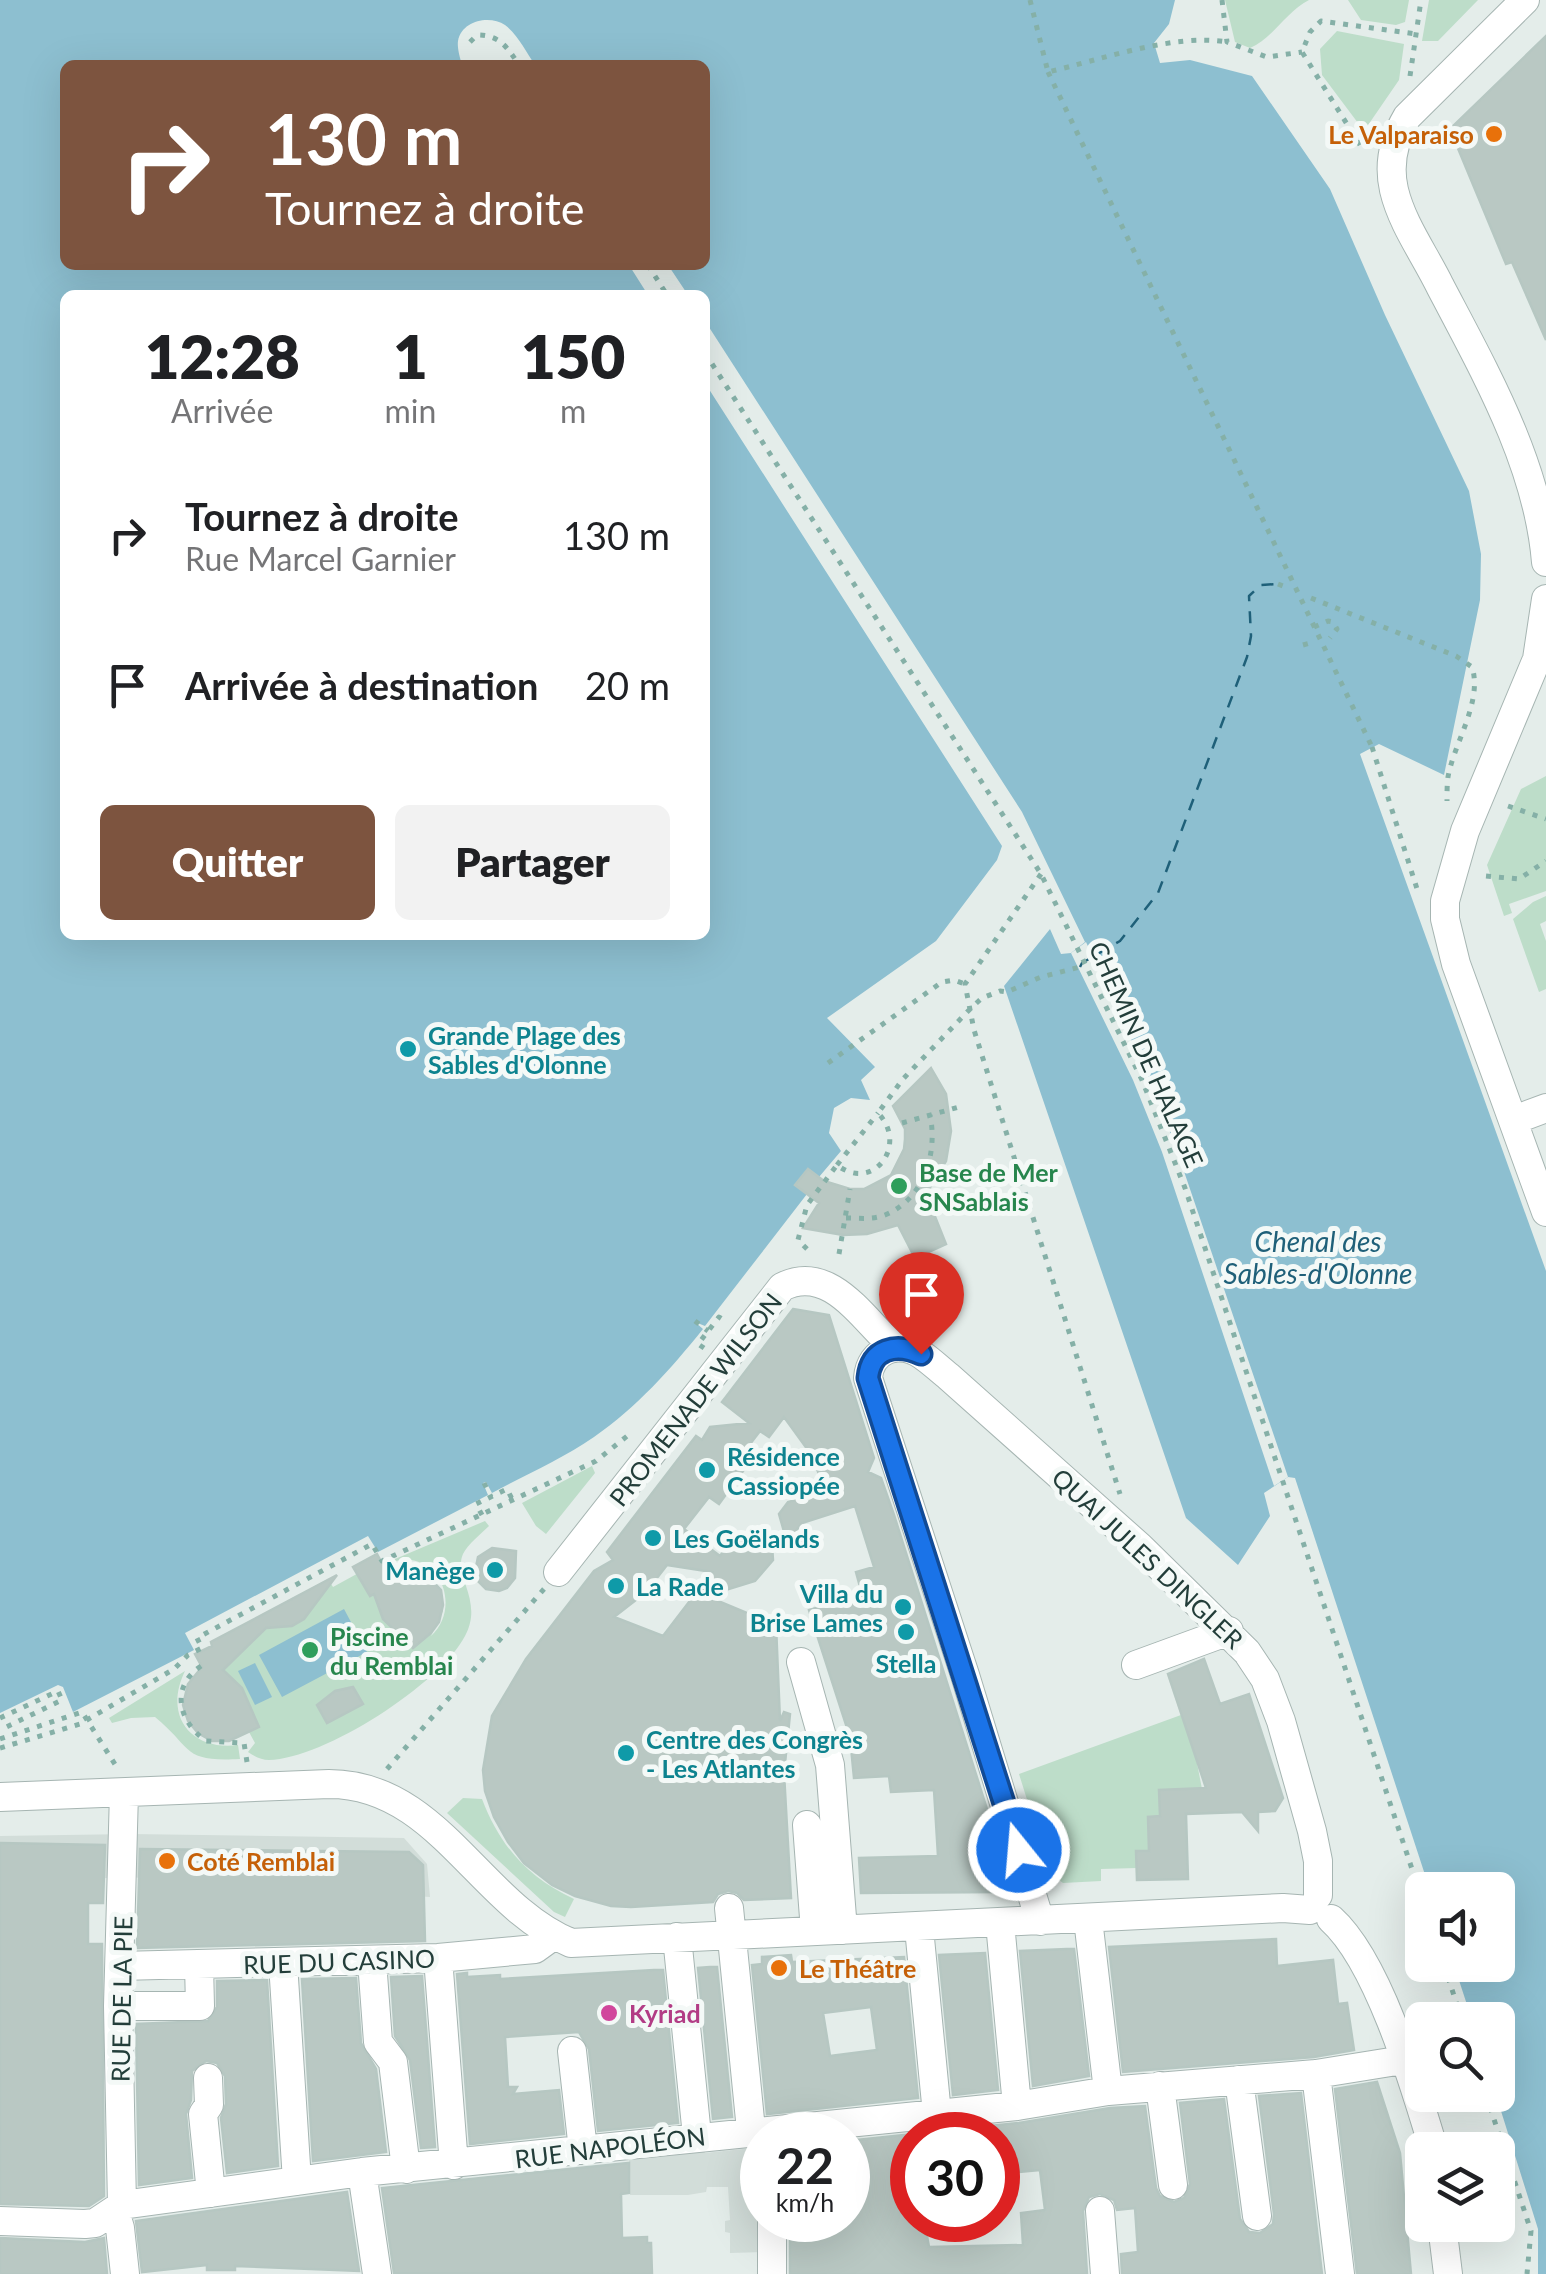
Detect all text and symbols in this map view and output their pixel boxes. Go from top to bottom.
text: 130 m [265,96,462,180]
icon: right [100,100,230,230]
place label: Le Valparaiso [1328,119,1474,149]
marker: Le Valparaiso [1483,123,1505,145]
text: Tournez à droite [265,181,584,235]
text: 12:28 [145,320,300,392]
text: 1 [393,320,428,392]
text: 150 [521,320,625,392]
text: Arrivée [171,391,273,430]
text: min [384,391,436,430]
text: m [560,391,586,430]
text: Tournez à droite [185,493,459,539]
icon: right [100,508,155,563]
text: 130 m [563,512,670,558]
text: Rue Marcel Garnier [185,539,456,578]
icon: arrive [100,658,155,713]
text: Arrivée à destination [185,662,538,708]
text: 20 m [585,662,670,708]
button: Quitter [100,805,375,920]
button: Partager [395,805,670,920]
street label: CHEMIN DE HALAGE [1084,937,1210,1171]
place label: Grande Plage des Sables d'Olonne [428,1020,621,1079]
marker: Grande Plage des Sables d'Olonne [397,1038,419,1060]
place label: Base de Mer SNSablais [919,1157,1059,1216]
marker: Base de Mer SNSablais [888,1175,910,1197]
water label: Chenal des Sables-d'Olonne [1224,1224,1412,1290]
pin [879,1252,964,1355]
icon: arrive [894,1267,949,1322]
street label: PROMENADE WILSON [603,1287,787,1511]
place label: Résidence Cassiopée [727,1441,840,1500]
marker: Résidence Cassiopée [696,1459,718,1481]
street label: QUAI JULES DINGLER [1046,1462,1250,1654]
place label: Les Goëlands [673,1523,820,1553]
marker: Les Goëlands [642,1527,664,1549]
place label: Manège [385,1555,475,1585]
marker: Manège [484,1559,506,1581]
place label: La Rade [636,1571,724,1601]
marker: La Rade [605,1575,627,1597]
place label: Villa du Brise Lames [750,1578,883,1637]
marker: Villa du Brise Lames [892,1596,914,1618]
place label: Piscine du Remblai [330,1621,453,1680]
marker: Stella [895,1621,917,1643]
marker: Piscine du Remblai [299,1639,321,1661]
place label: Stella [876,1648,936,1678]
place label: Centre des Congrès - Les Atlantes [646,1724,863,1783]
marker: Centre des Congrès - Les Atlantes [615,1742,637,1764]
position arrow [967,1798,1071,1902]
place label: Coté Remblai [187,1846,335,1876]
marker: Coté Remblai [156,1850,178,1872]
map controls [1405,1872,1515,2242]
button: sound [1405,1872,1515,1982]
street label: RUE DE LA PIE [105,1916,137,2082]
street label: RUE DU CASINO [243,1943,435,1979]
place label: Le Théâtre [799,1953,916,1983]
marker: Le Théâtre [768,1957,790,1979]
place label: Kyriad [629,1998,701,2028]
marker: Kyriad [598,2002,620,2024]
button: search [1405,2002,1515,2112]
speed limit sign: 30 [890,2112,1020,2242]
street label: RUE NAPOLÉON [513,2120,707,2174]
button: layers [1405,2132,1515,2242]
text: 22 [776,2135,834,2195]
text: km/h [776,2187,834,2217]

